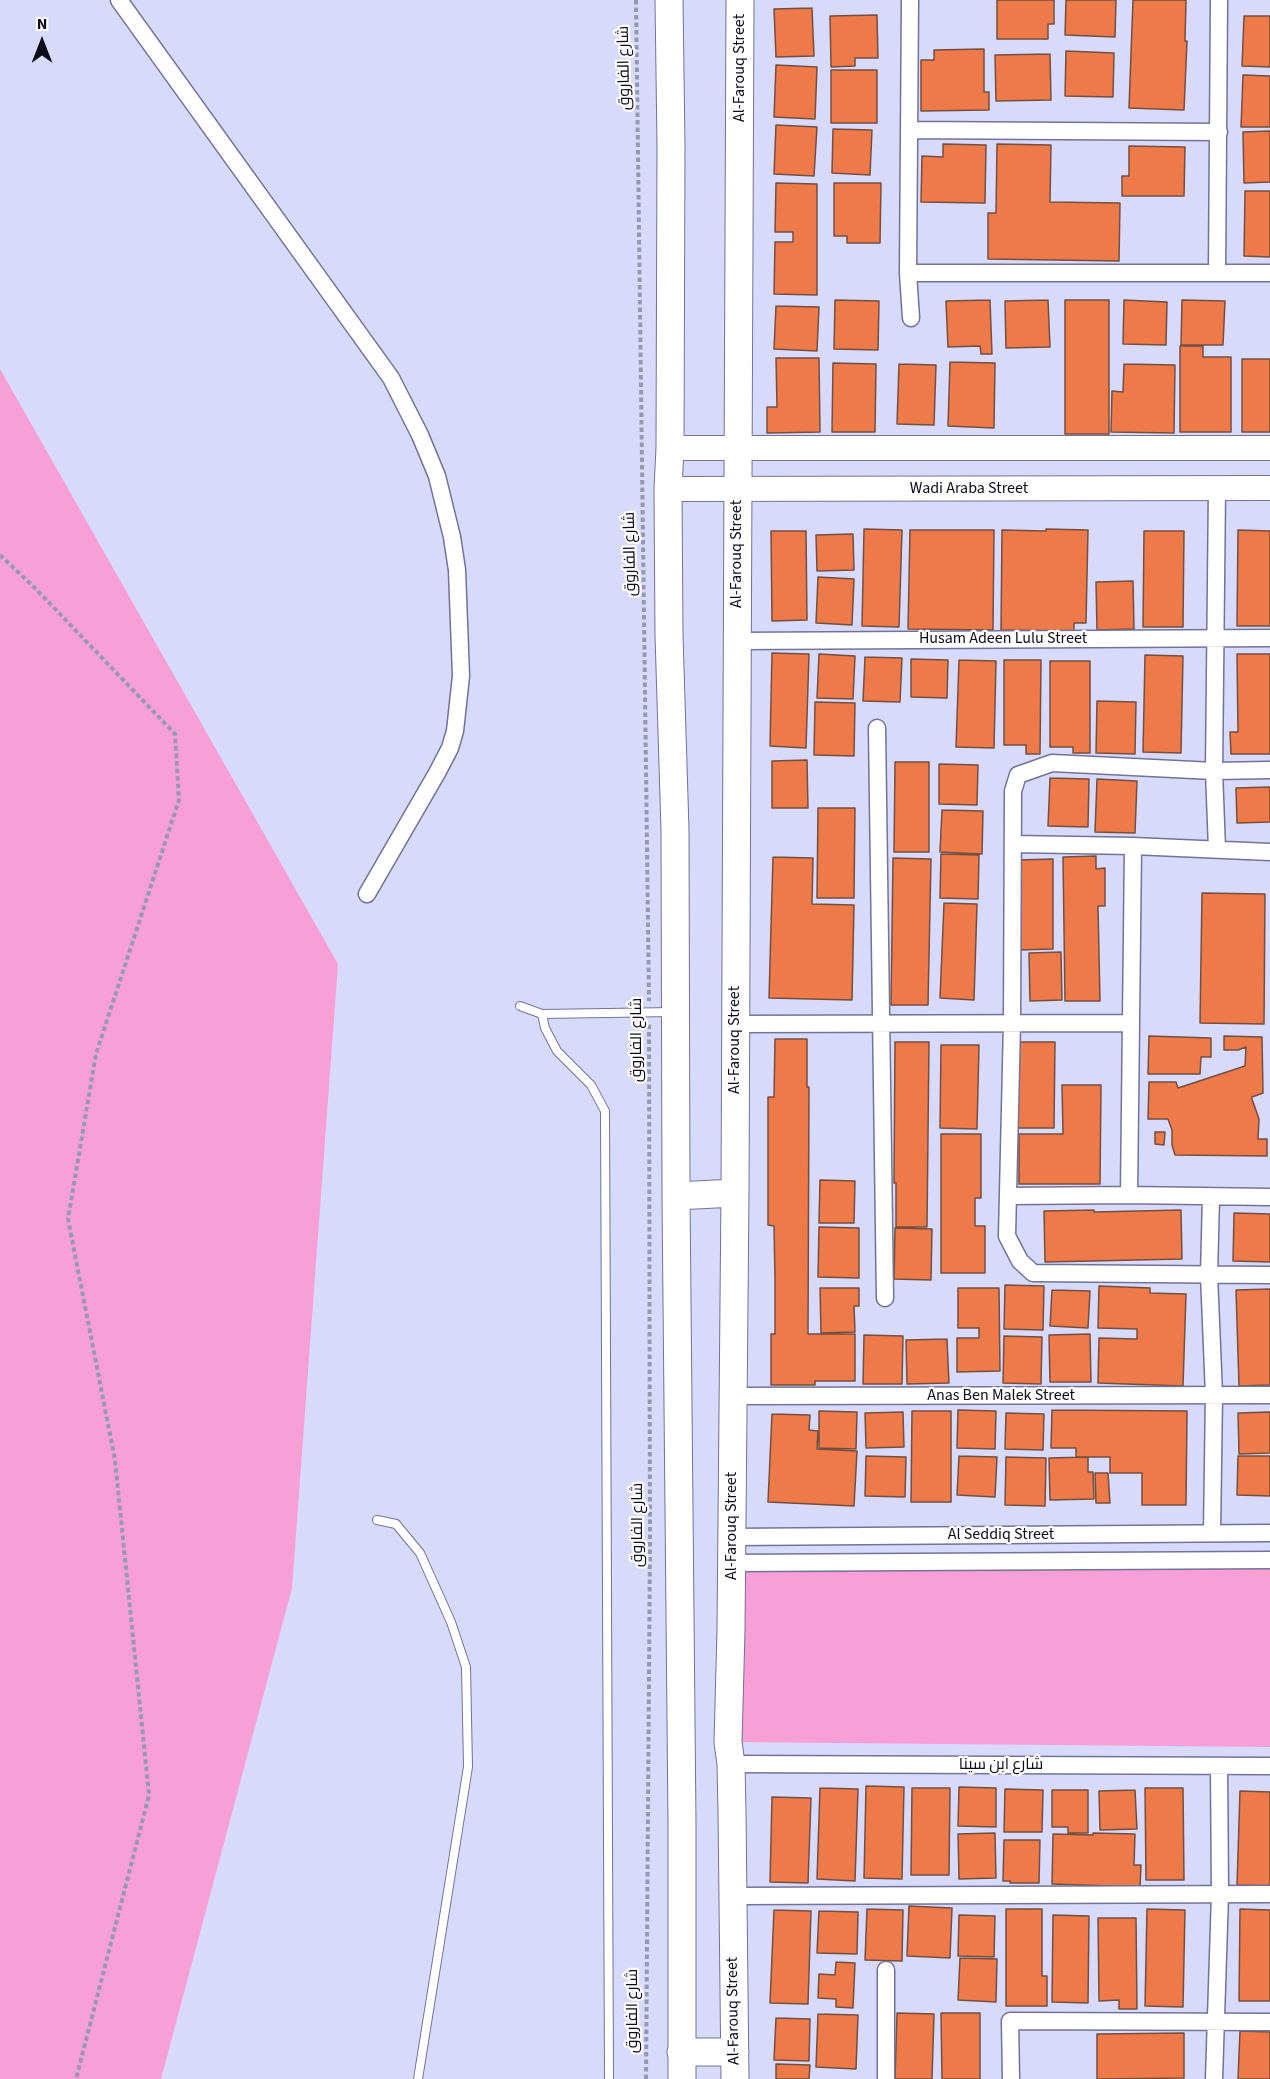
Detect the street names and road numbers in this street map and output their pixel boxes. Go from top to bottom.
street label: Al-Farouq Street [730,14,750,122]
street label: شارع الفاروق [615,26,635,110]
street label: Wadi Araba Street [910,479,1028,499]
street label: Al-Farouq Street [727,500,747,608]
street label: شارع الفاروق [621,512,641,596]
street label: Husam Adeen Lulu Street [919,629,1087,649]
street label: Al-Farouq Street [725,986,745,1094]
street label: شارع الفاروق [627,998,647,1082]
street label: Anas Ben Malek Street [927,1386,1075,1406]
street label: Al-Farouq Street [722,1472,742,1580]
street label: شارع الفاروق [628,1483,648,1567]
street label: Al Seddiq Street [948,1525,1054,1545]
street label: شارع ابن سينا [959,1755,1043,1775]
street label: Al-Farouq Street [723,1957,745,2065]
street label: شارع الفاروق [623,1969,643,2053]

